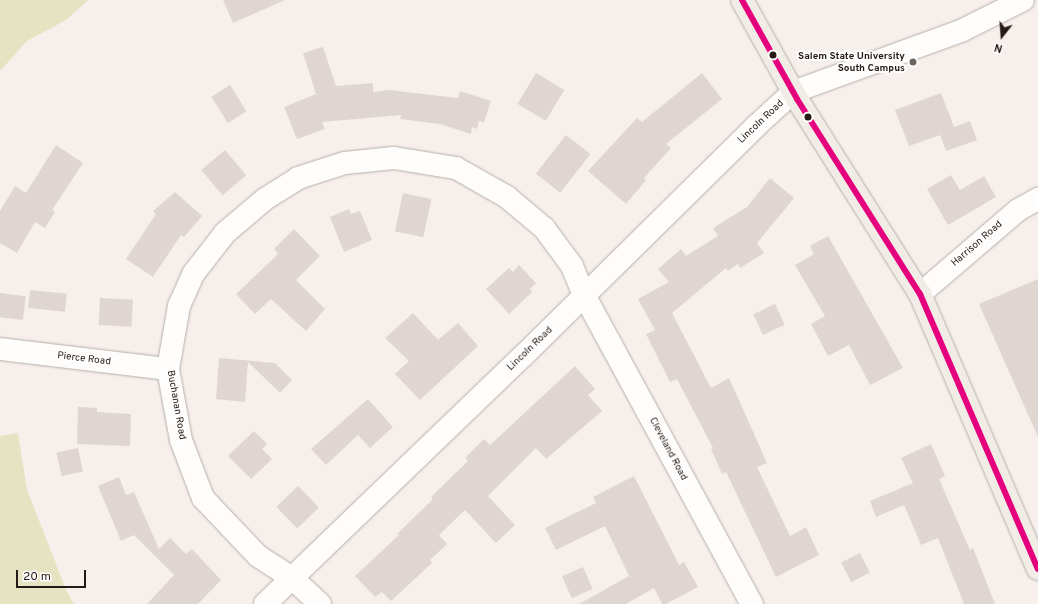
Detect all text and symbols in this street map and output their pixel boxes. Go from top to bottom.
north arrow [982,16,1022,56]
text: N [993,40,1004,55]
unlabelled marker [768,50,778,60]
place label: Salem State University South Campus [798,50,905,74]
marker: Salem State University South Campus [908,57,918,67]
street label: Lincoln Road [736,98,786,146]
unlabelled marker [803,112,813,122]
street label: Harrison Road [949,219,1005,269]
street label: Lincoln Road [505,324,555,374]
street label: Pierce Road [57,350,111,368]
street label: Buchanan Road [164,369,188,441]
street label: Cleveland Road [646,415,690,483]
scale bar [18,562,88,588]
text: 20 m [23,569,51,585]

